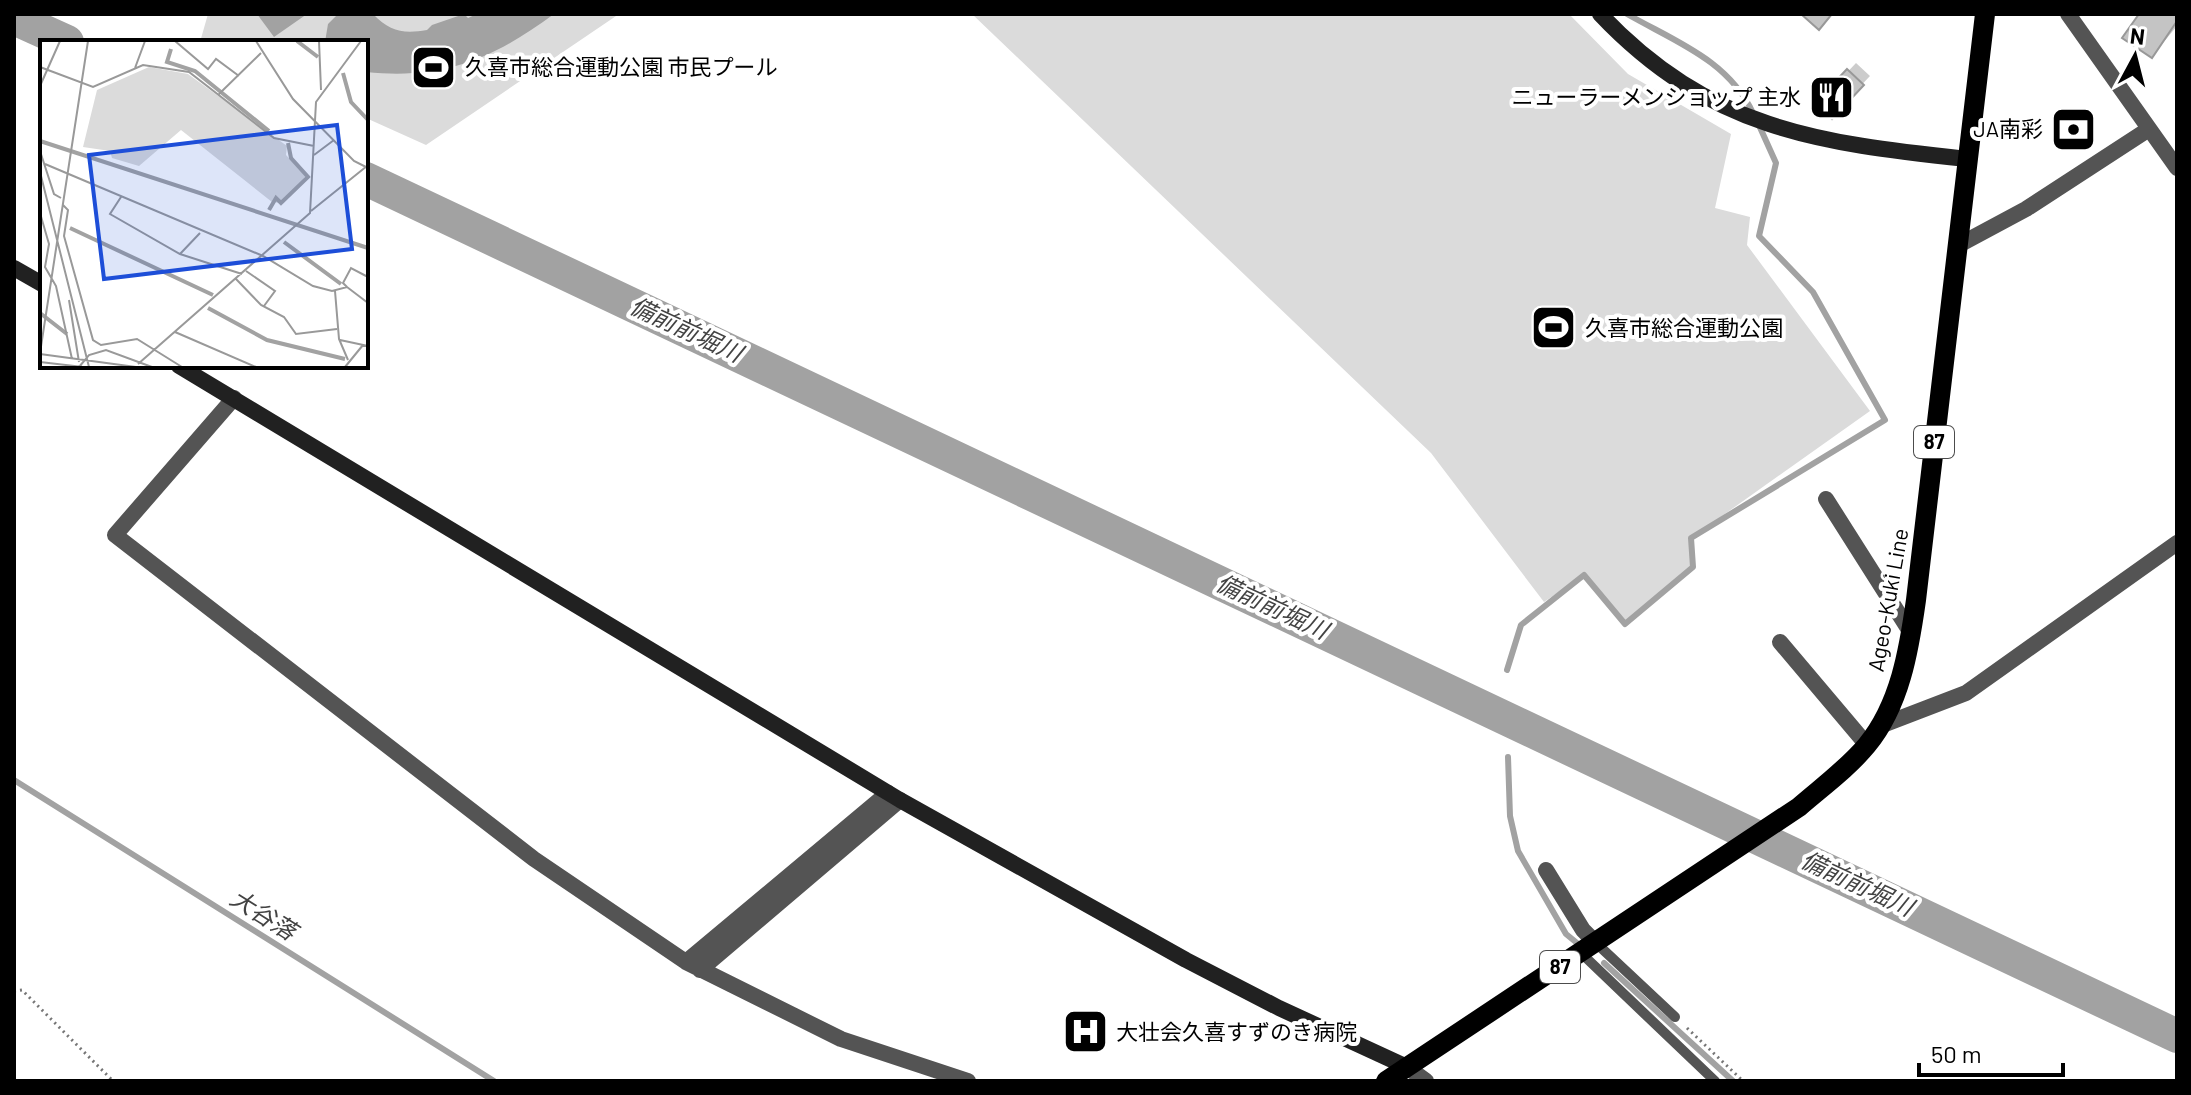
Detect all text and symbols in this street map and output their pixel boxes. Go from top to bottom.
north arrow [2095,16,2175,96]
text: N [2129,21,2146,49]
inset map [40,40,368,368]
sports icon: 久喜市総合運動公園 市民プール [410,43,458,91]
place label: 久喜市総合運動公園 市民プール [465,53,777,79]
restaurant icon: ニューラーメンショップ 主水 [1808,73,1856,121]
place label: ニューラーメンショップ 主水 [1511,83,1801,109]
bank icon: JA南彩 [2050,105,2098,153]
place label: JA南彩 [1973,115,2043,141]
water label: 備前前堀川 [626,290,750,368]
sports icon: 久喜市総合運動公園 [1530,304,1578,352]
place label: 久喜市総合運動公園 [1585,314,1783,340]
road number: 87 [1914,426,1954,458]
street label: Ageo-Kuki Line [1862,526,1912,673]
water label: 備前前堀川 [1212,567,1336,645]
water label: 備前前堀川 [1797,844,1921,922]
water label: 大谷落 [226,882,305,947]
road number: 87 [1540,951,1580,983]
hospital icon: 大壮会久喜すずのき病院 [1061,1008,1109,1056]
place label: 大壮会久喜すずのき病院 [1116,1018,1357,1044]
scale bar [1919,1027,2063,1077]
text: 50 m [1931,1039,1982,1068]

